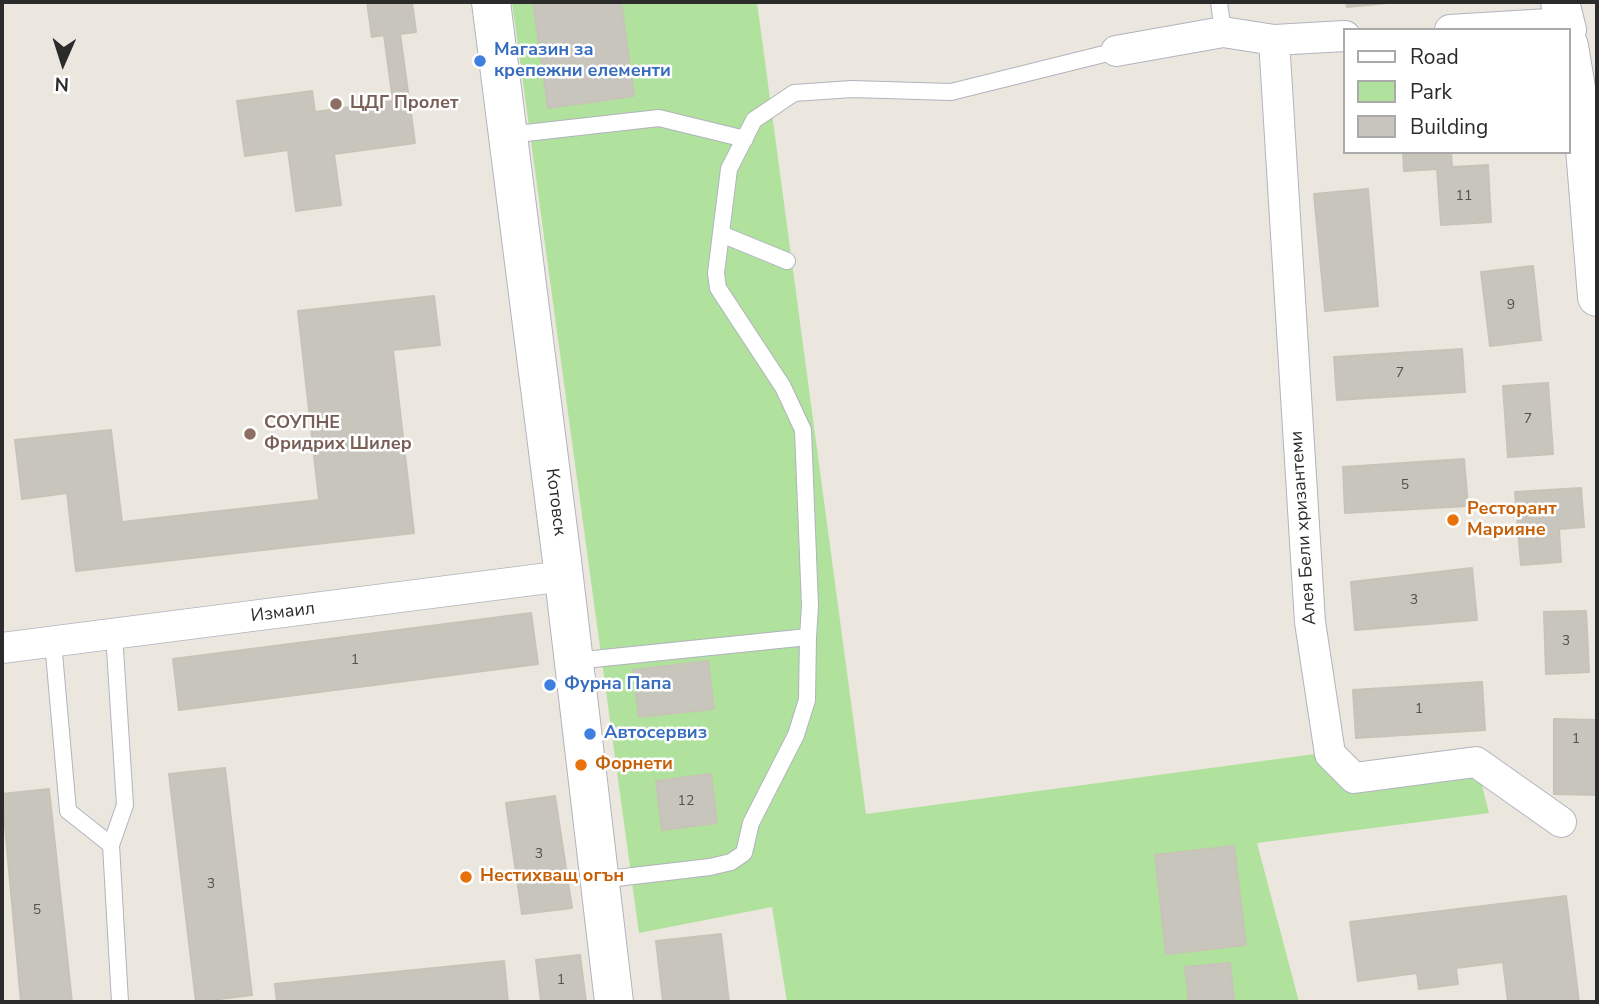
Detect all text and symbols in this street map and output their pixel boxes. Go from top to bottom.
north arrow [28,28,98,98]
legend [1344,28,1571,154]
place label: Магазин за крепежни елементи [494,40,671,82]
text: Road [1410,43,1459,71]
marker: Магазин за крепежни елементи [472,53,488,69]
text: N [54,71,70,97]
text: Park [1410,78,1452,106]
place label: ЦДГ Пролет [350,93,458,115]
marker: ЦДГ Пролет [328,96,344,112]
text: Building [1410,113,1488,141]
house number: 11 [1456,189,1472,205]
house number: 9 [1507,298,1515,314]
house number: 7 [1396,366,1404,382]
house number: 7 [1524,412,1532,428]
place label: СОУПНЕ Фридрих Шилер [264,413,412,456]
marker: СОУПНЕ Фридрих Шилер [242,426,258,442]
street label: Алея Бели хризантеми [1286,430,1322,626]
street label: Котовск [540,467,570,537]
house number: 5 [1401,478,1409,494]
place label: Ресторант Марияне [1467,499,1557,542]
marker: Ресторант Марияне [1445,512,1461,528]
house number: 3 [1410,593,1418,609]
street label: Измаил [250,598,316,628]
house number: 3 [1562,634,1570,650]
house number: 1 [351,653,359,669]
place label: Фурна Папа [564,674,671,696]
marker: Фурна Папа [542,677,558,693]
house number: 1 [1415,702,1423,718]
place label: Автосервиз [604,723,707,745]
marker: Автосервиз [582,726,598,742]
house number: 1 [1572,732,1580,748]
place label: Форнети [595,754,673,776]
marker: Форнети [573,757,589,773]
house number: 12 [678,794,694,810]
house number: 3 [535,847,543,863]
place label: Нестихващ огън [480,866,624,888]
marker: Нестихващ огън [458,869,474,885]
house number: 3 [207,877,215,893]
house number: 5 [33,903,41,919]
house number: 1 [557,973,565,989]

